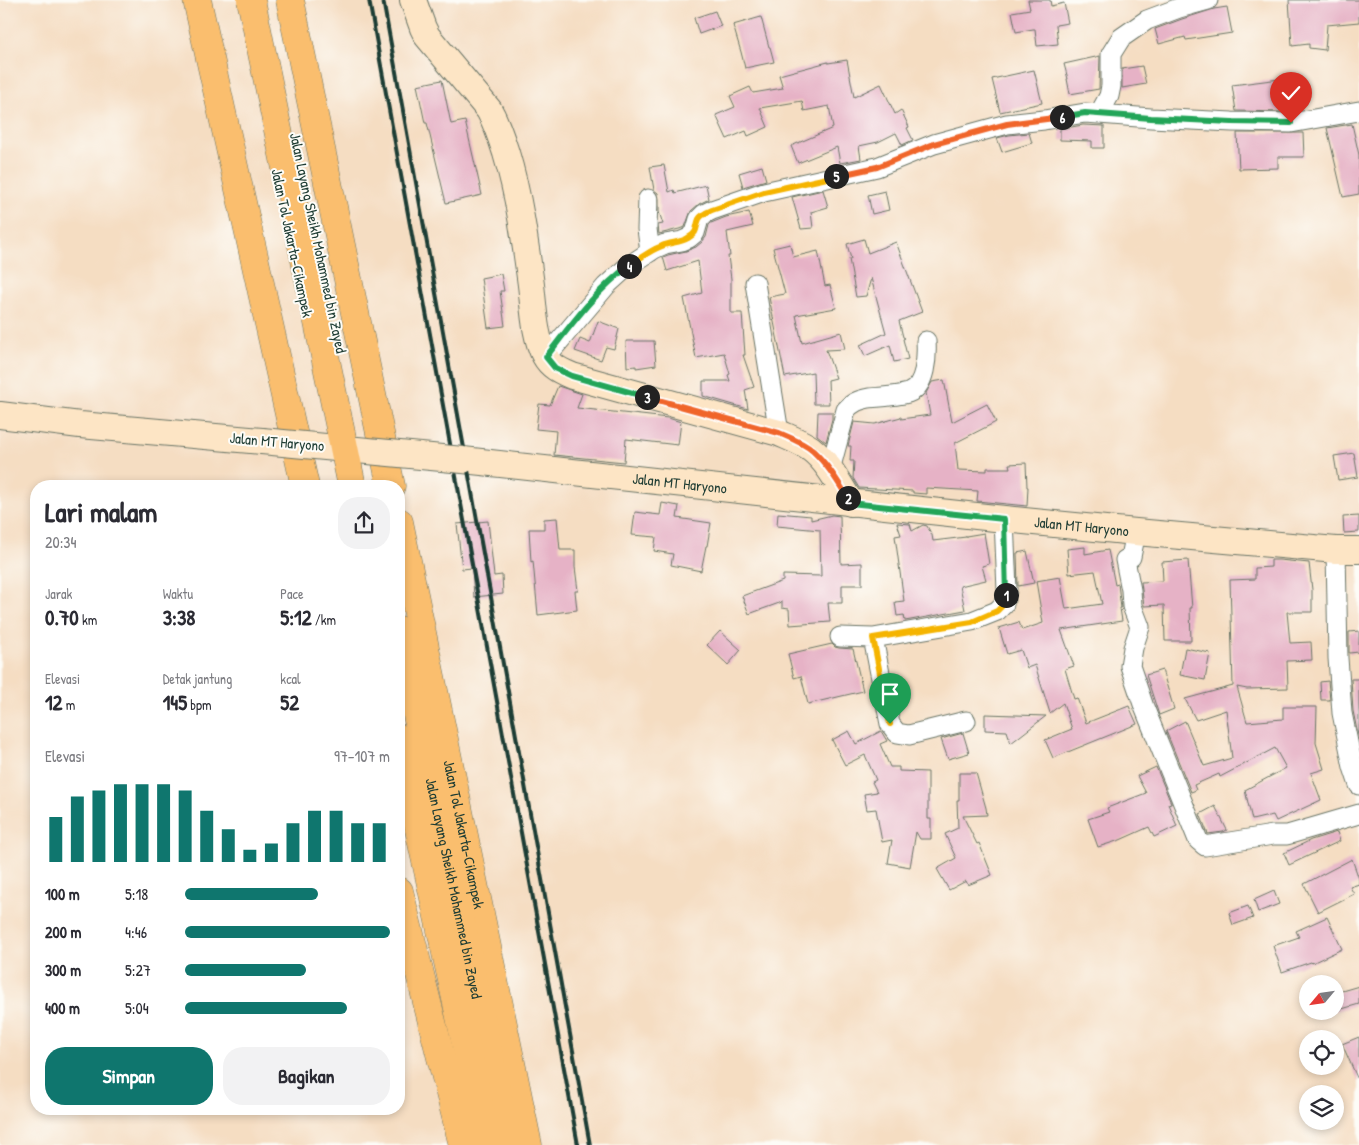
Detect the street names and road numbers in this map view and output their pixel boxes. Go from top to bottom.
street label: Jalan Layang Sheikh Mohammed bin Zayed [285,131,352,355]
street label: Jalan Tol Jakarta–Cikampek [267,167,318,319]
street label: Jalan MT Haryono [229,427,325,456]
street label: Jalan MT Haryono [631,468,728,499]
street label: Jalan MT Haryono [1033,511,1130,541]
street label: Jalan Tol Jakarta–Cikampek [439,758,490,911]
street label: Jalan Layang Sheikh Mohammed bin Zayed [421,776,488,1001]

